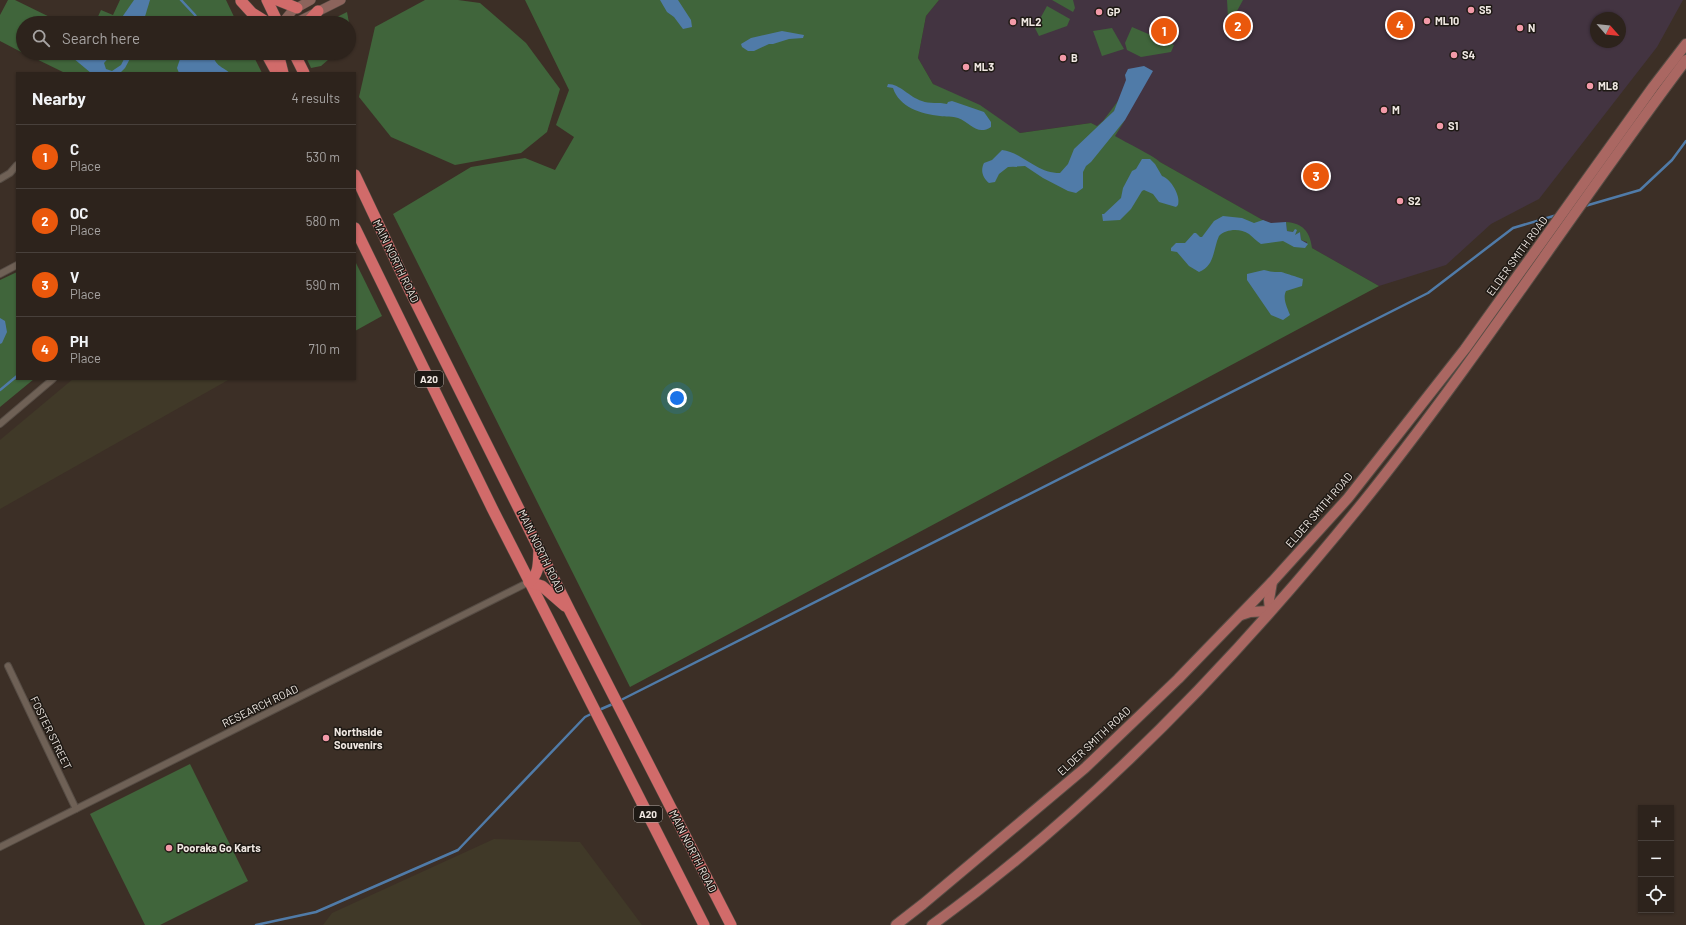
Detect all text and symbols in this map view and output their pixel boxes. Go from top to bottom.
place label: S5 [1479,3,1492,16]
place label: GP [1107,5,1121,18]
marker: S5 [1466,5,1476,15]
marker: GP [1094,7,1104,17]
pin: 4 [1387,10,1413,40]
pin: 2 [1225,11,1251,41]
north arrow [1590,12,1626,48]
place label: ML10 [1435,14,1459,27]
place label: ML2 [1021,15,1041,28]
search box [16,16,356,60]
pin: 1 [1151,16,1177,46]
marker: ML10 [1422,16,1432,26]
marker: ML2 [1008,17,1018,27]
place label: N [1528,21,1535,34]
marker: N [1515,23,1525,33]
icon: search [30,27,52,49]
text: Search here [62,29,140,47]
place label: S4 [1462,48,1476,61]
marker: S4 [1449,50,1459,60]
place label: B [1071,51,1078,64]
marker: B [1058,53,1068,63]
place label: ML3 [974,60,994,73]
marker: ML3 [961,62,971,72]
place label: ML8 [1598,79,1618,92]
marker: ML8 [1585,81,1595,91]
text: Nearby [32,88,86,108]
text: 4 results [292,90,340,106]
place label: M [1392,103,1400,116]
marker: M [1379,105,1389,115]
place label: S1 [1448,119,1459,132]
marker: S1 [1435,121,1445,131]
text: C [70,140,79,158]
text: 1 [43,149,47,165]
text: 530 m [306,149,340,165]
text: Place [70,158,101,174]
pin: 3 [1303,161,1329,191]
place label: S2 [1408,194,1421,207]
marker: S2 [1395,196,1405,206]
text: OC [70,204,88,222]
text: 2 [41,213,49,229]
text: 580 m [306,213,340,229]
street label: ELDER SMITH ROAD [1483,213,1550,298]
street label: MAIN NORTH ROAD [371,217,422,305]
text: Place [70,222,101,238]
text: V [70,268,79,286]
text: 3 [41,277,49,293]
text: 590 m [306,277,340,293]
text: Place [70,286,101,302]
text: PH [70,332,88,350]
text: 4 [41,341,49,357]
text: 710 m [309,341,340,357]
text: Place [70,350,101,366]
road number: A20 [415,371,443,387]
your location [667,388,687,408]
street label: ELDER SMITH ROAD [1283,469,1355,550]
street label: MAIN NORTH ROAD [516,507,567,595]
street label: RESEARCH ROAD [220,681,300,730]
street label: FOSTER STREET [28,694,75,772]
street label: ELDER SMITH ROAD [1054,703,1133,778]
place label: Northside Souvenirs [334,725,383,751]
marker: Northside Souvenirs [321,733,331,743]
map controls [1638,805,1674,913]
button: + [1638,805,1674,841]
road number: A20 [634,806,662,822]
street label: MAIN NORTH ROAD [667,807,720,894]
place label: Pooraka Go Karts [177,841,261,854]
button: − [1638,841,1674,877]
marker: Pooraka Go Karts [164,843,174,853]
button: locate [1638,877,1674,913]

